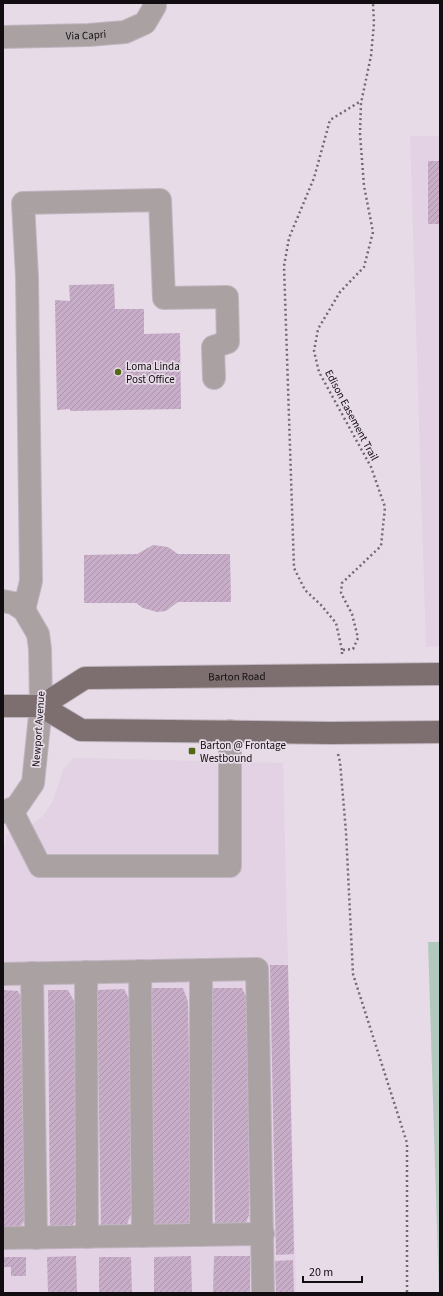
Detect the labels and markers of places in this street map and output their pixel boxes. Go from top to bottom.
place label: Loma Linda Post Office [126,359,180,387]
marker: Loma Linda Post Office [113,367,123,377]
place label: Barton @ Frontage Westbound [200,738,286,766]
marker: Barton @ Frontage Westbound [187,746,197,756]

